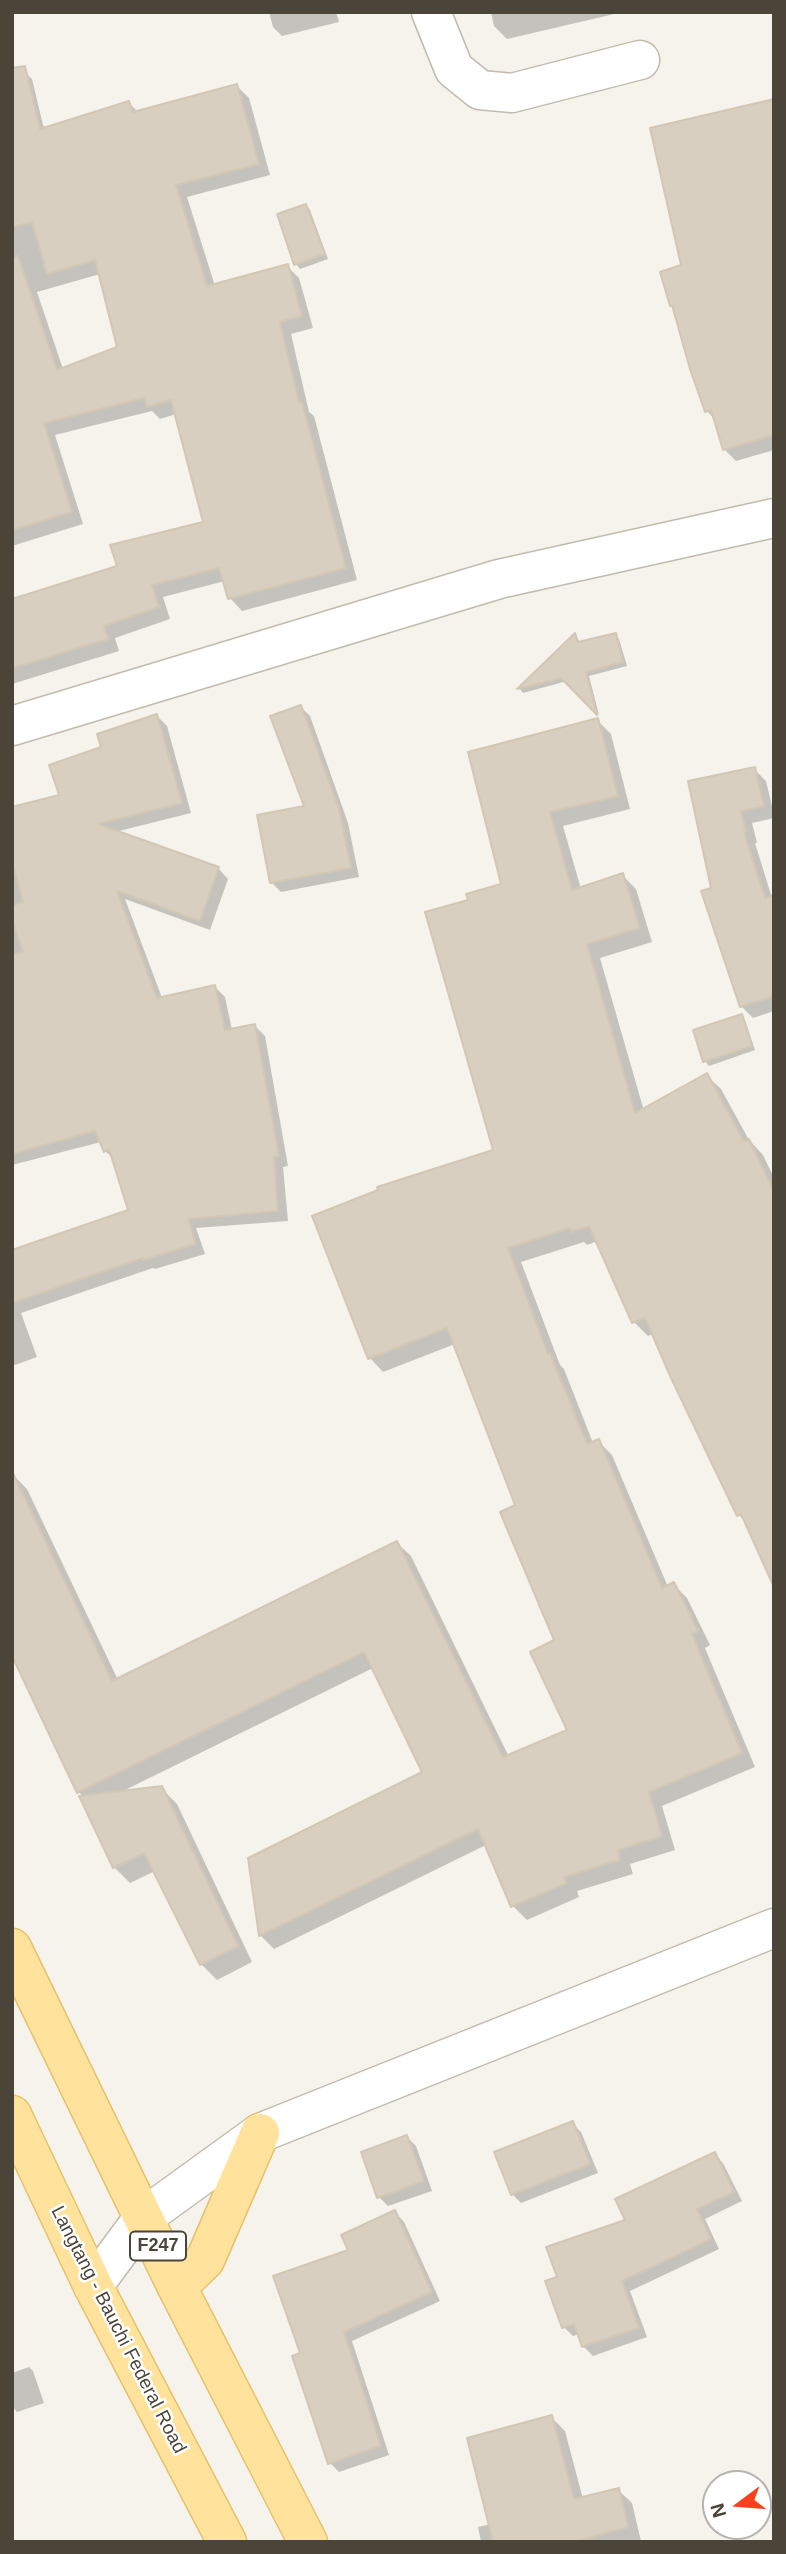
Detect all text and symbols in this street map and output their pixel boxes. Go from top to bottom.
street label: Langtang - Bauchi Federal Road [46,2202,190,2458]
road number: F247 [130,2232,186,2260]
north arrow [702,2470,772,2540]
text: N [706,2501,730,2520]

